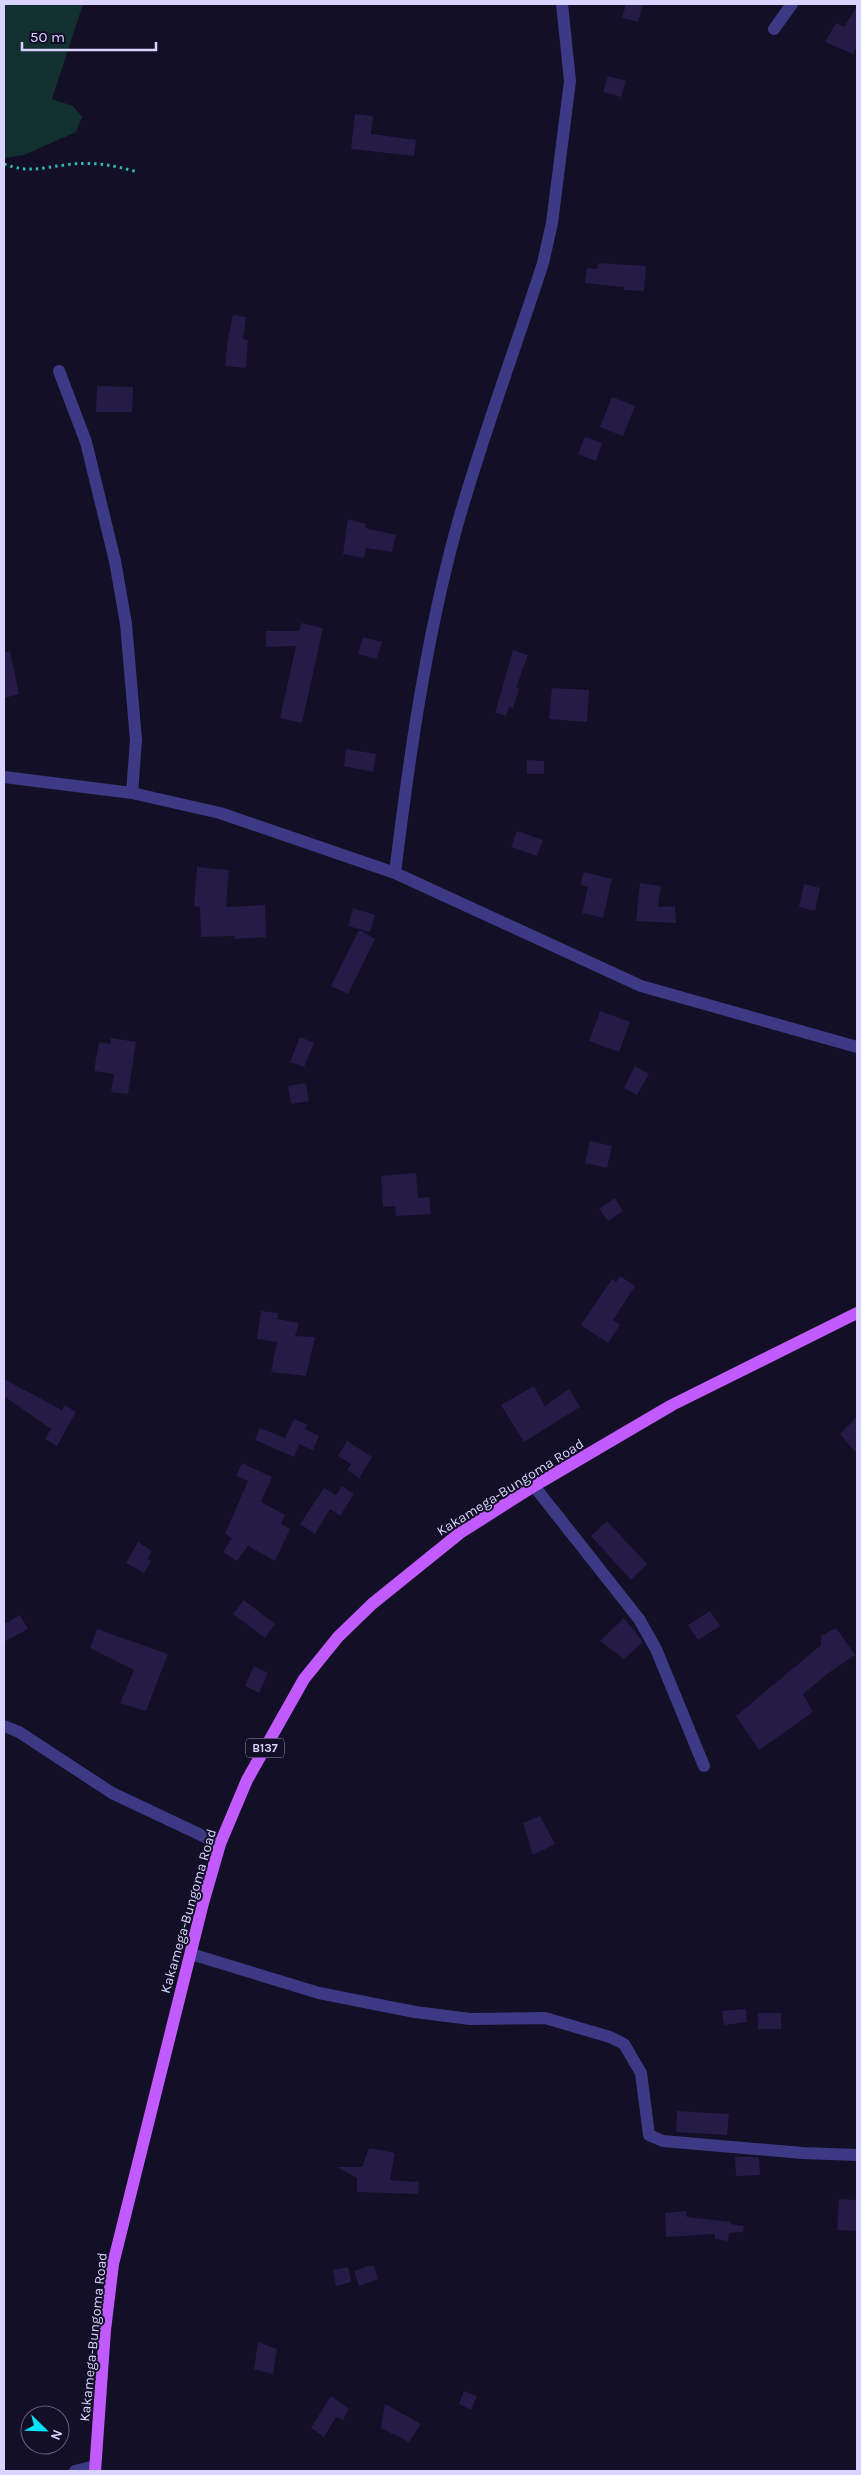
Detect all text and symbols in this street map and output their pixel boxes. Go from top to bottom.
scale bar [22,20,156,52]
text: 50 m [30,28,65,46]
street label: Kakamega-Bungoma Road [434,1435,587,1540]
road number: B137 [246,1739,284,1758]
street label: Kakamega-Bungoma Road [157,1827,220,1995]
street label: Kakamega-Bungoma Road [76,2252,111,2423]
north arrow [20,2405,70,2455]
text: N [47,2427,66,2443]

